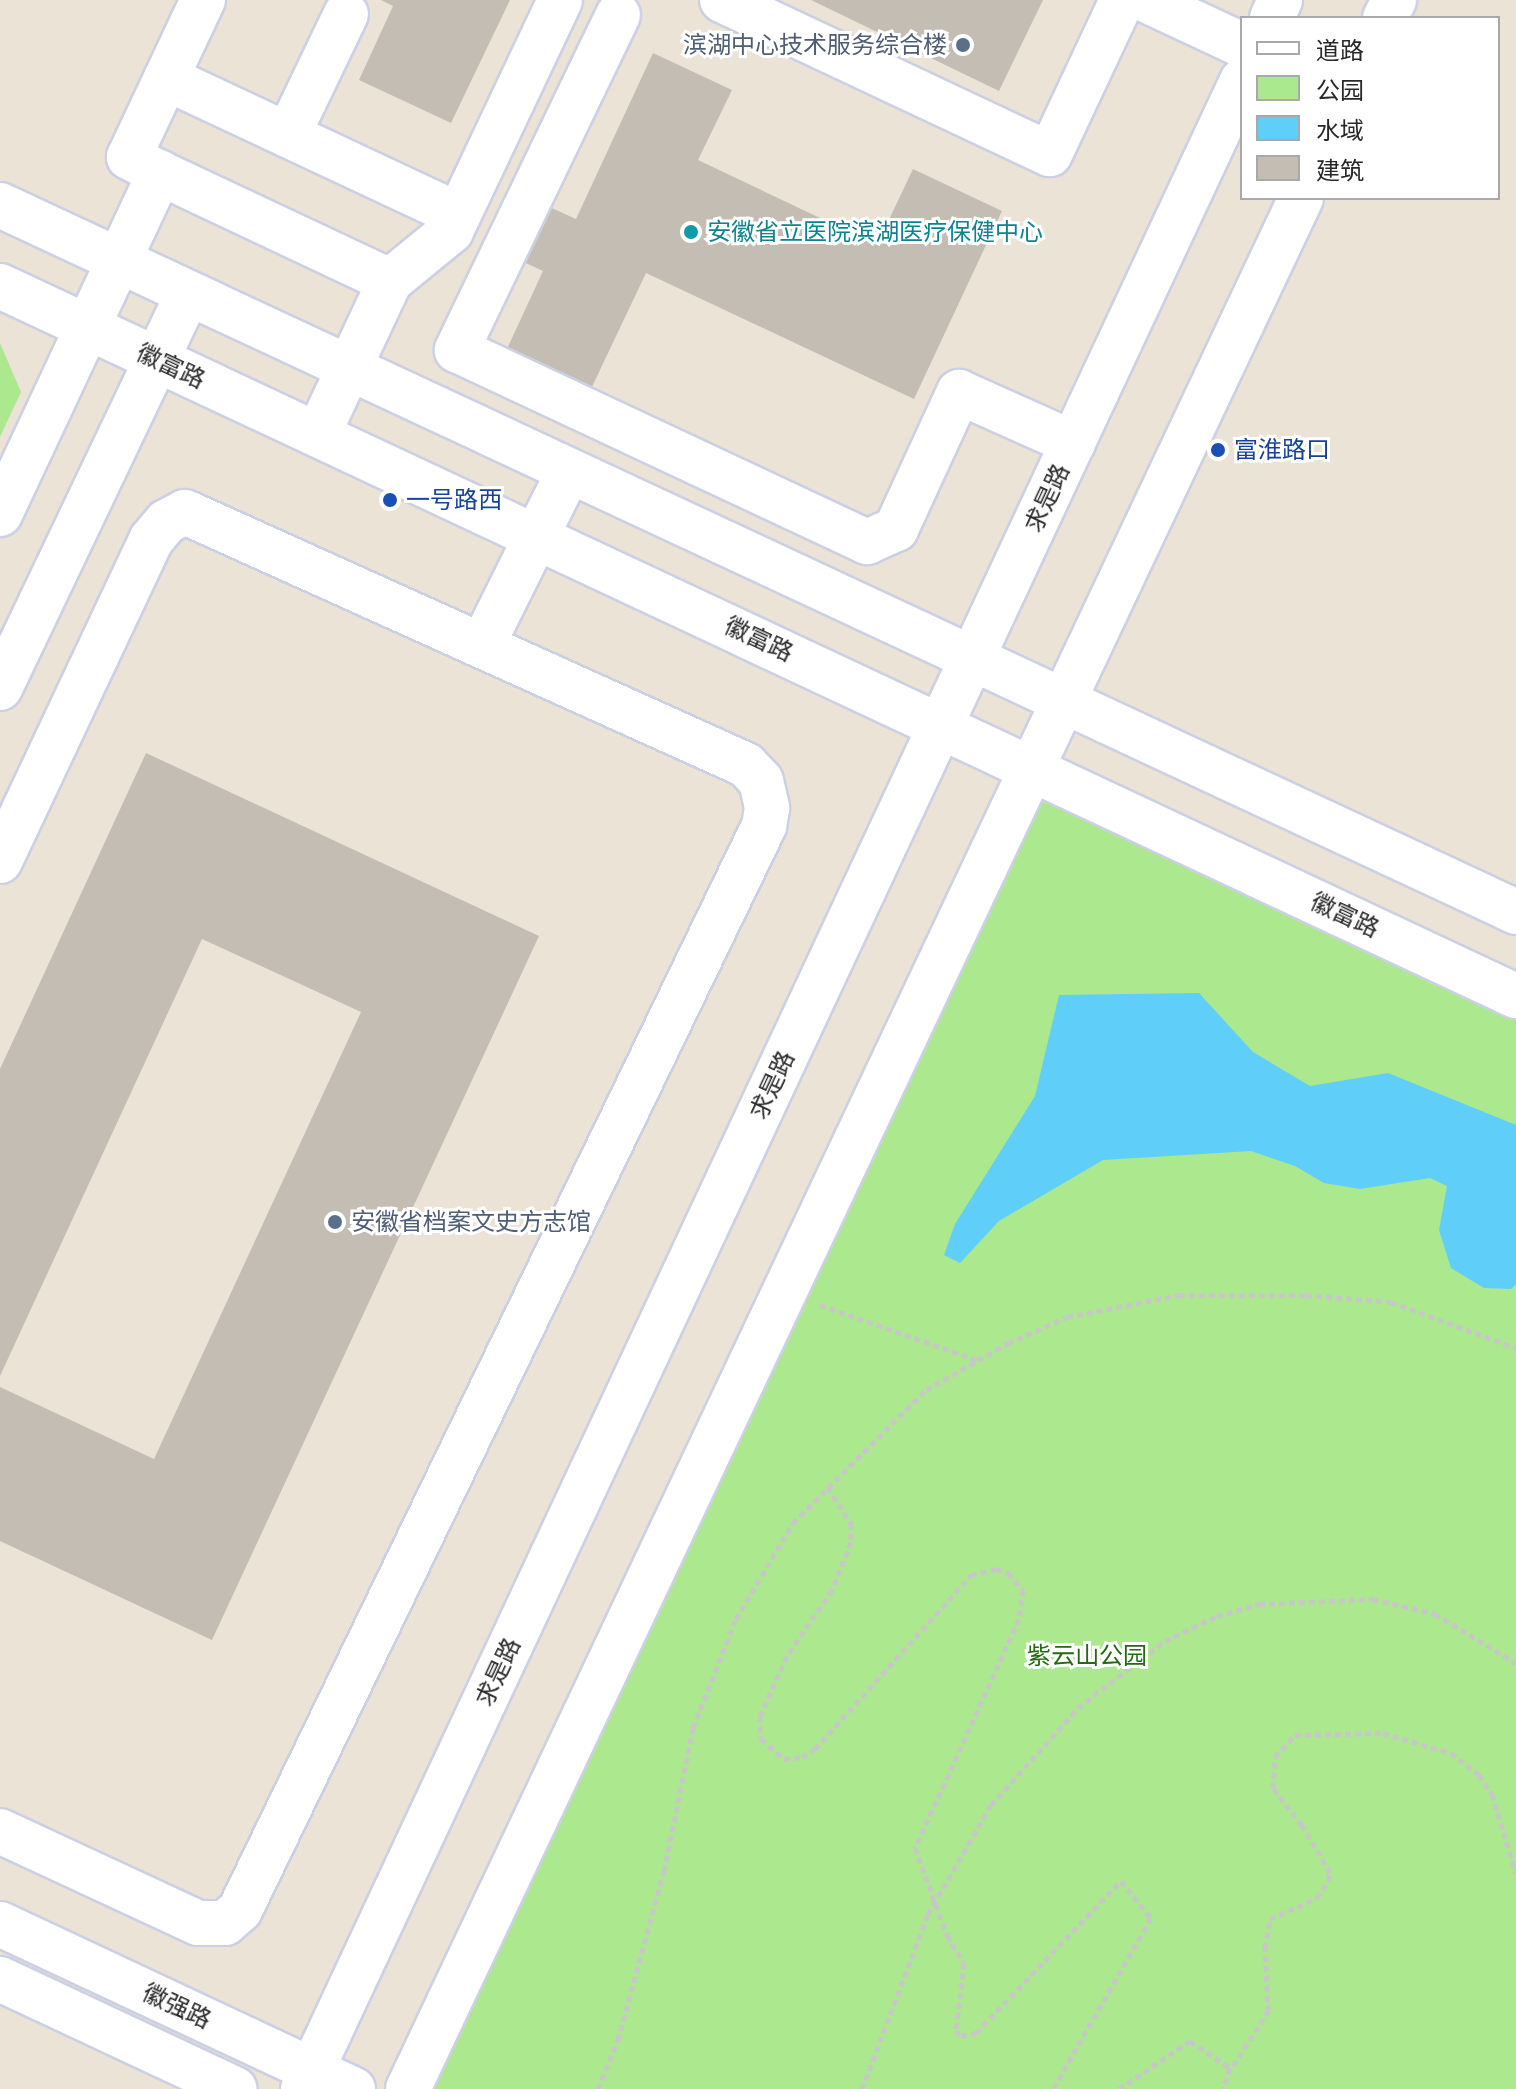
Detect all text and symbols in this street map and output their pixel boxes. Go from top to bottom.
legend [1240,16,1500,200]
place label: 滨湖中心技术服务综合楼 [683,31,947,59]
marker: 滨湖中心技术服务综合楼 [954,36,972,54]
text: 道路 [1316,36,1364,65]
text: 公园 [1316,76,1364,105]
text: 水域 [1316,116,1364,145]
text: 建筑 [1316,156,1364,185]
place label: 安徽省立医院滨湖医疗保健中心 [707,218,1043,246]
marker: 安徽省立医院滨湖医疗保健中心 [682,223,700,241]
street label: 徽富路 [132,338,210,394]
place label: 富淮路口 [1234,436,1330,464]
marker: 富淮路口 [1209,441,1227,459]
street label: 求是路 [1019,459,1075,537]
place label: 一号路西 [406,486,502,514]
marker: 一号路西 [381,491,399,509]
street label: 徽富路 [720,611,798,667]
street label: 徽富路 [1306,887,1384,943]
street label: 求是路 [744,1046,800,1124]
place label: 安徽省档案文史方志馆 [351,1208,591,1236]
marker: 安徽省档案文史方志馆 [326,1213,344,1231]
street label: 求是路 [470,1633,526,1711]
park label: 紫云山公园 [1027,1642,1147,1670]
street label: 徽强路 [138,1978,216,2034]

